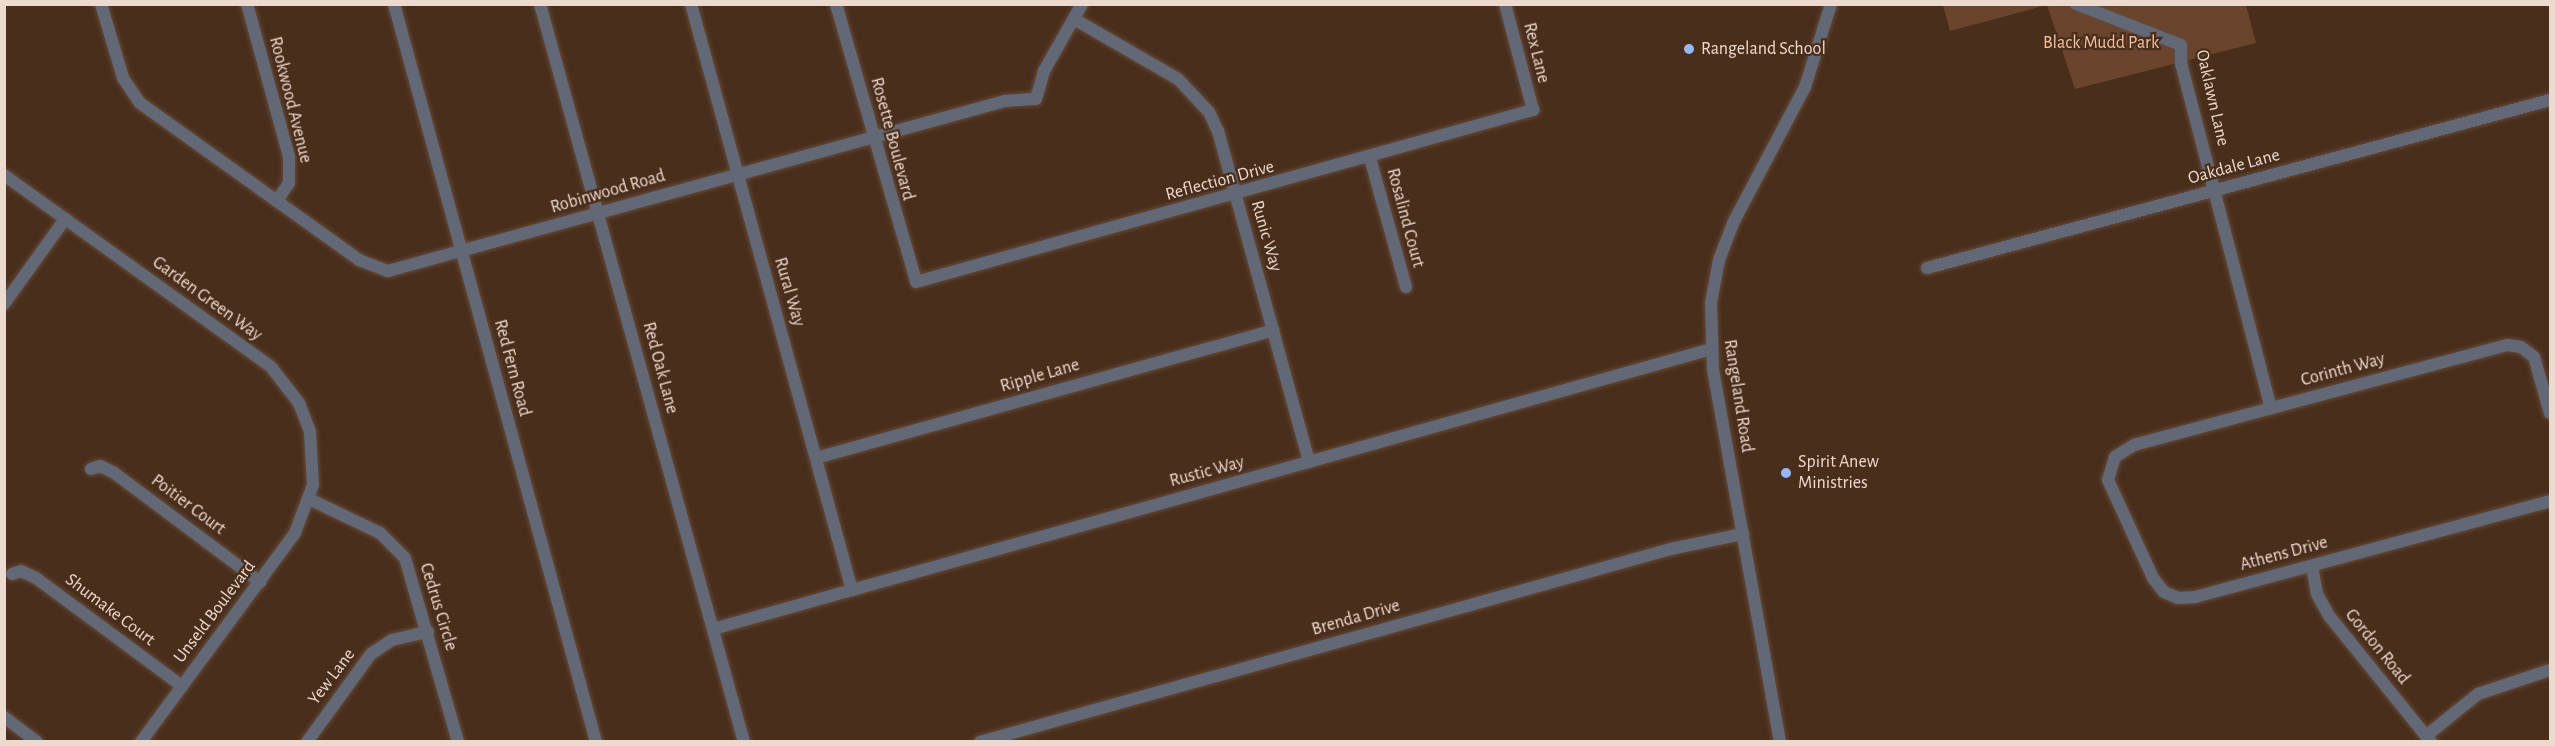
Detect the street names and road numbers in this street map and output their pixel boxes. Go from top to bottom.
street label: Rex Lane [1518,20,1554,86]
street label: Rookwood Avenue [264,35,316,165]
street label: Oaklawn Lane [2190,48,2234,148]
street label: Rosette Boulevard [865,75,919,203]
street label: Oakdale Lane [2186,144,2282,190]
street label: Reflection Drive [1163,156,1277,206]
street label: Robinwood Road [548,165,668,219]
street label: Rosalind Court [1381,166,1429,270]
street label: Runic Way [1246,198,1286,274]
street label: Garden Green Way [148,252,266,346]
street label: Rural Way [769,255,809,329]
street label: Red Fern Road [489,317,535,419]
street label: Red Oak Lane [637,320,683,416]
street label: Rangeland Road [1718,338,1758,454]
street label: Corinth Way [2299,348,2387,392]
street label: Ripple Lane [998,354,1082,398]
street label: Rustic Way [1167,452,1247,492]
street label: Poitier Court [147,470,229,540]
street label: Athens Drive [2238,532,2330,576]
street label: Unseld Boulevard [169,556,261,668]
street label: Cedrus Circle [414,561,462,653]
street label: Shumake Court [61,569,159,651]
street label: Brenda Drive [1309,595,1403,641]
street label: Gordon Road [2340,605,2414,689]
street label: Yew Lane [304,645,360,709]

